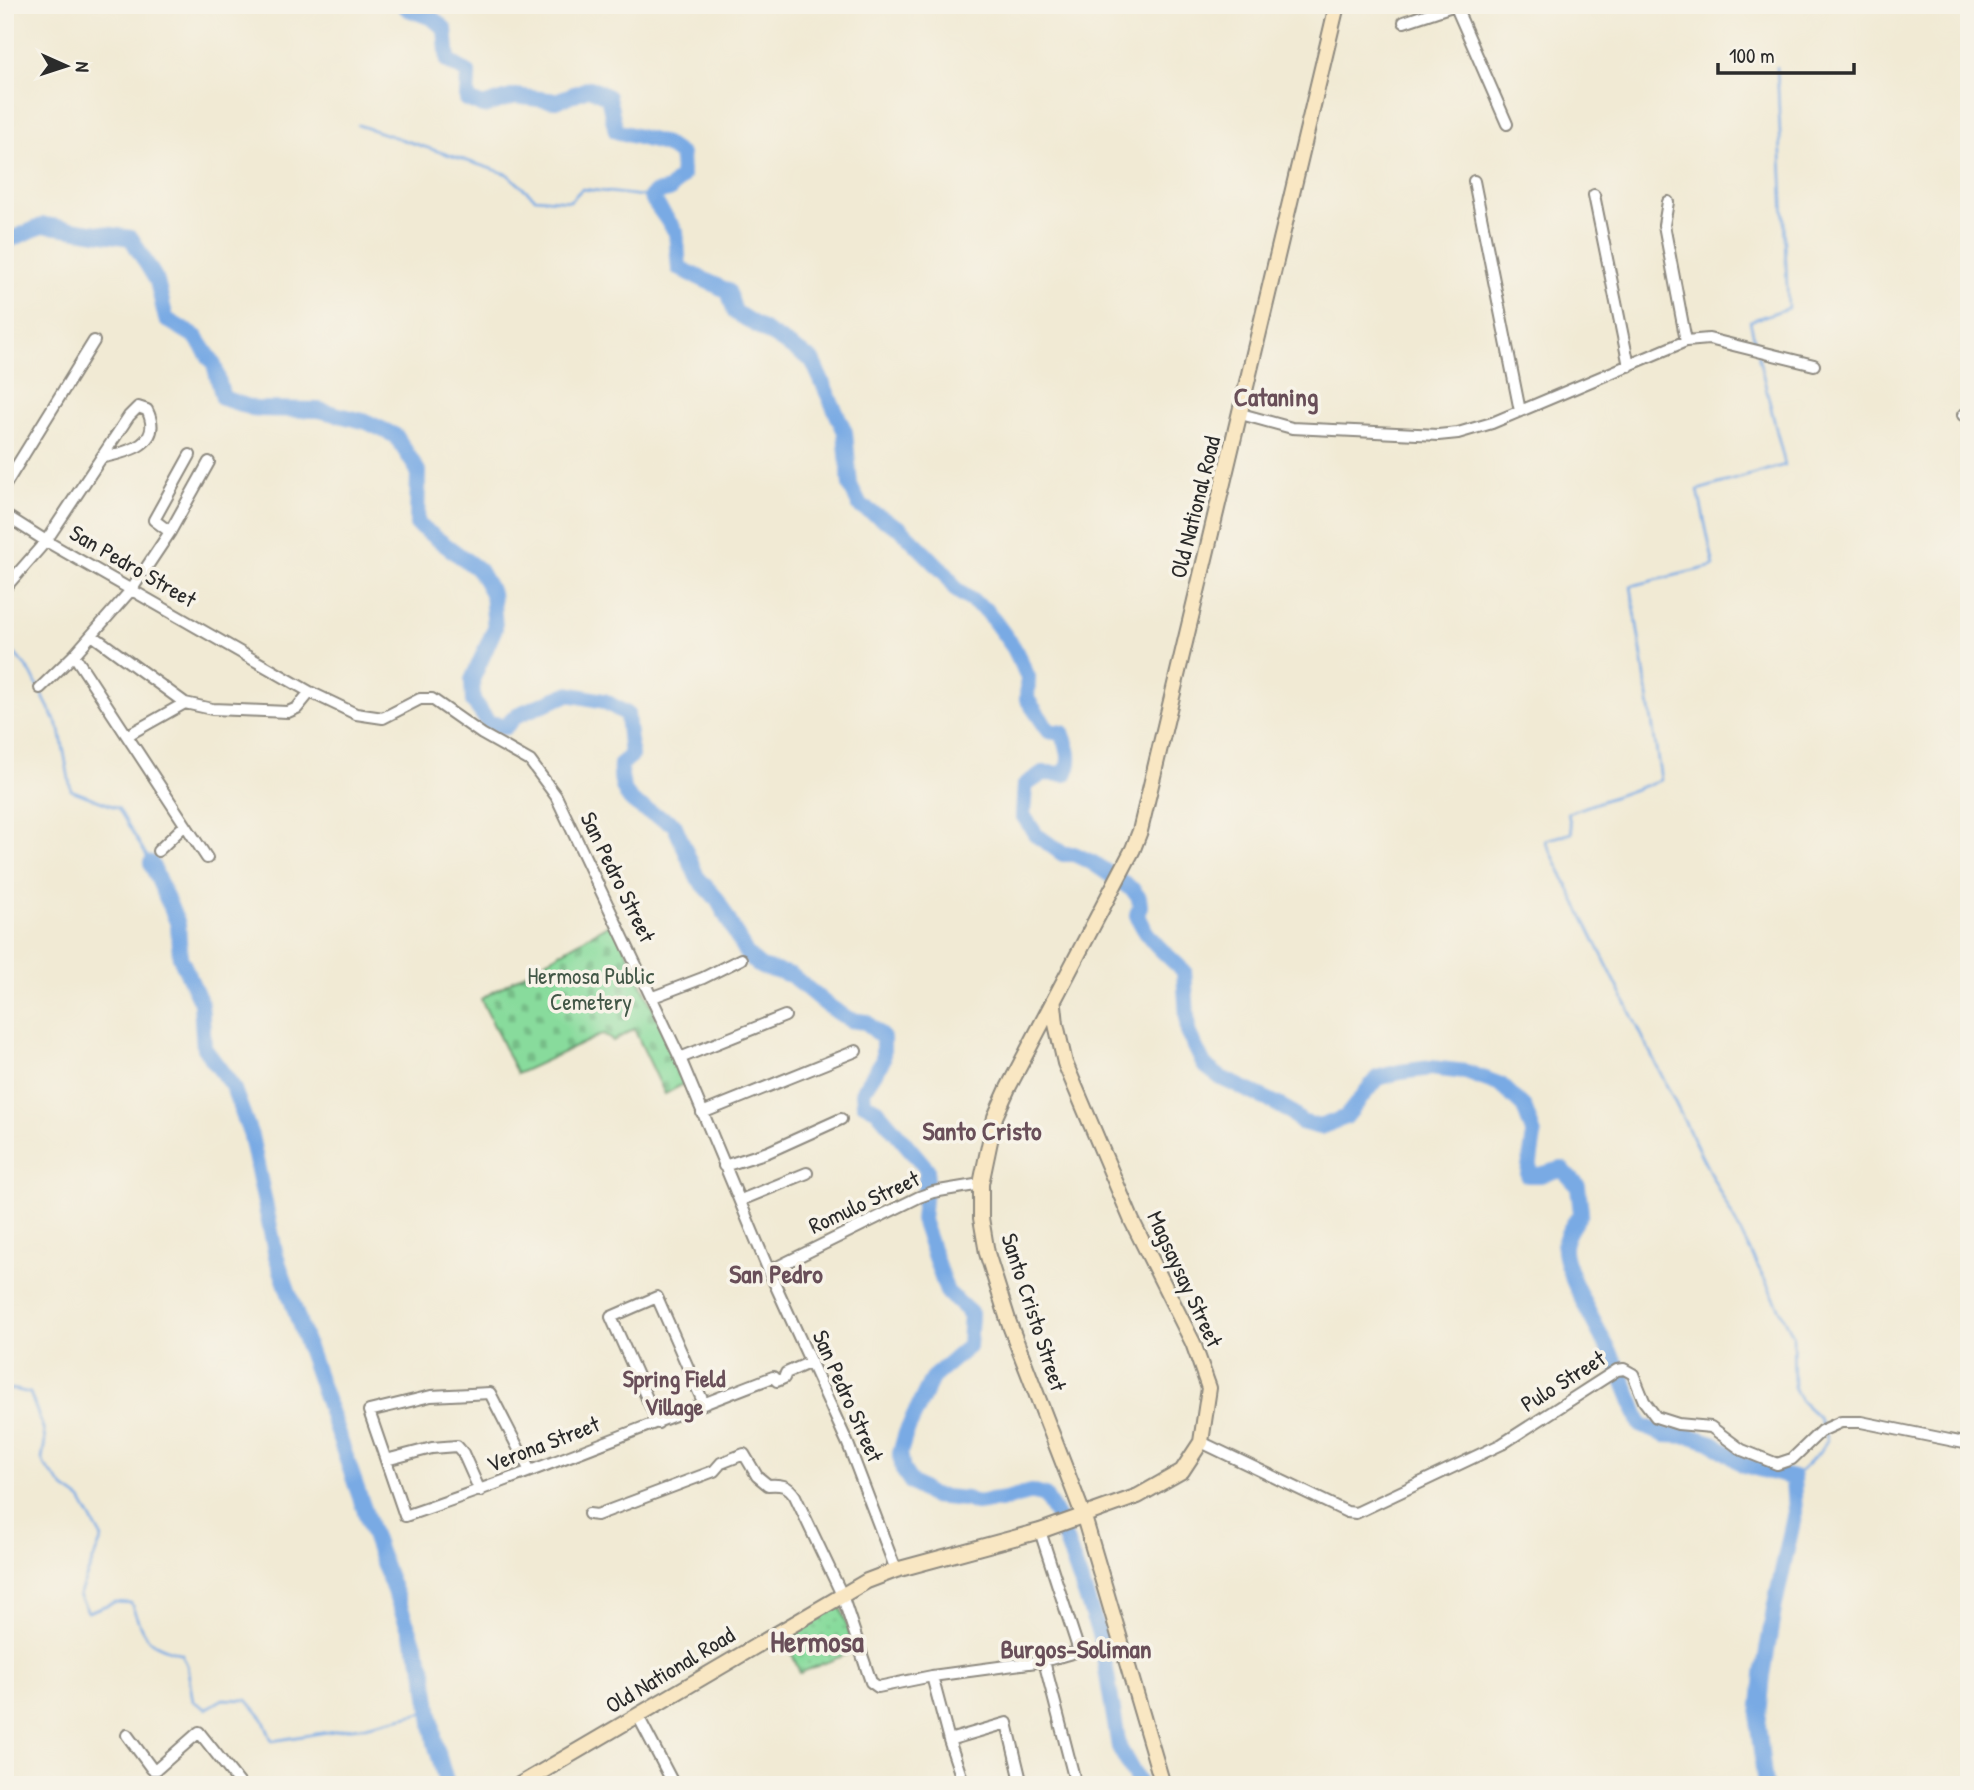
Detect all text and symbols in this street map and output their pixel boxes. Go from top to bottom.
north arrow [32,32,102,102]
scale bar [1718,32,1855,76]
text: 100 m [1729,41,1775,70]
text: N [70,61,96,73]
district label: Cataning [1234,379,1319,415]
street label: Old National Road [1162,433,1227,581]
street label: San Pedro Street [64,517,203,615]
street label: San Pedro Street [574,806,664,948]
park label: Hermosa Public Cemetery [528,960,654,1017]
district label: Santo Cristo [923,1113,1042,1148]
street label: Romulo Street [803,1162,925,1241]
street label: Magsaysay Street [1140,1206,1231,1353]
street label: Santo Cristo Street [994,1229,1075,1396]
district label: San Pedro [729,1256,823,1291]
street label: San Pedro Street [806,1325,892,1468]
street label: Pulo Street [1514,1342,1612,1419]
district label: Spring Field Village [623,1362,726,1423]
street label: Verona Street [482,1407,605,1479]
street label: Old National Road [599,1619,740,1720]
district label: Hermosa [770,1621,864,1661]
district label: Burgos-Soliman [1001,1631,1151,1667]

